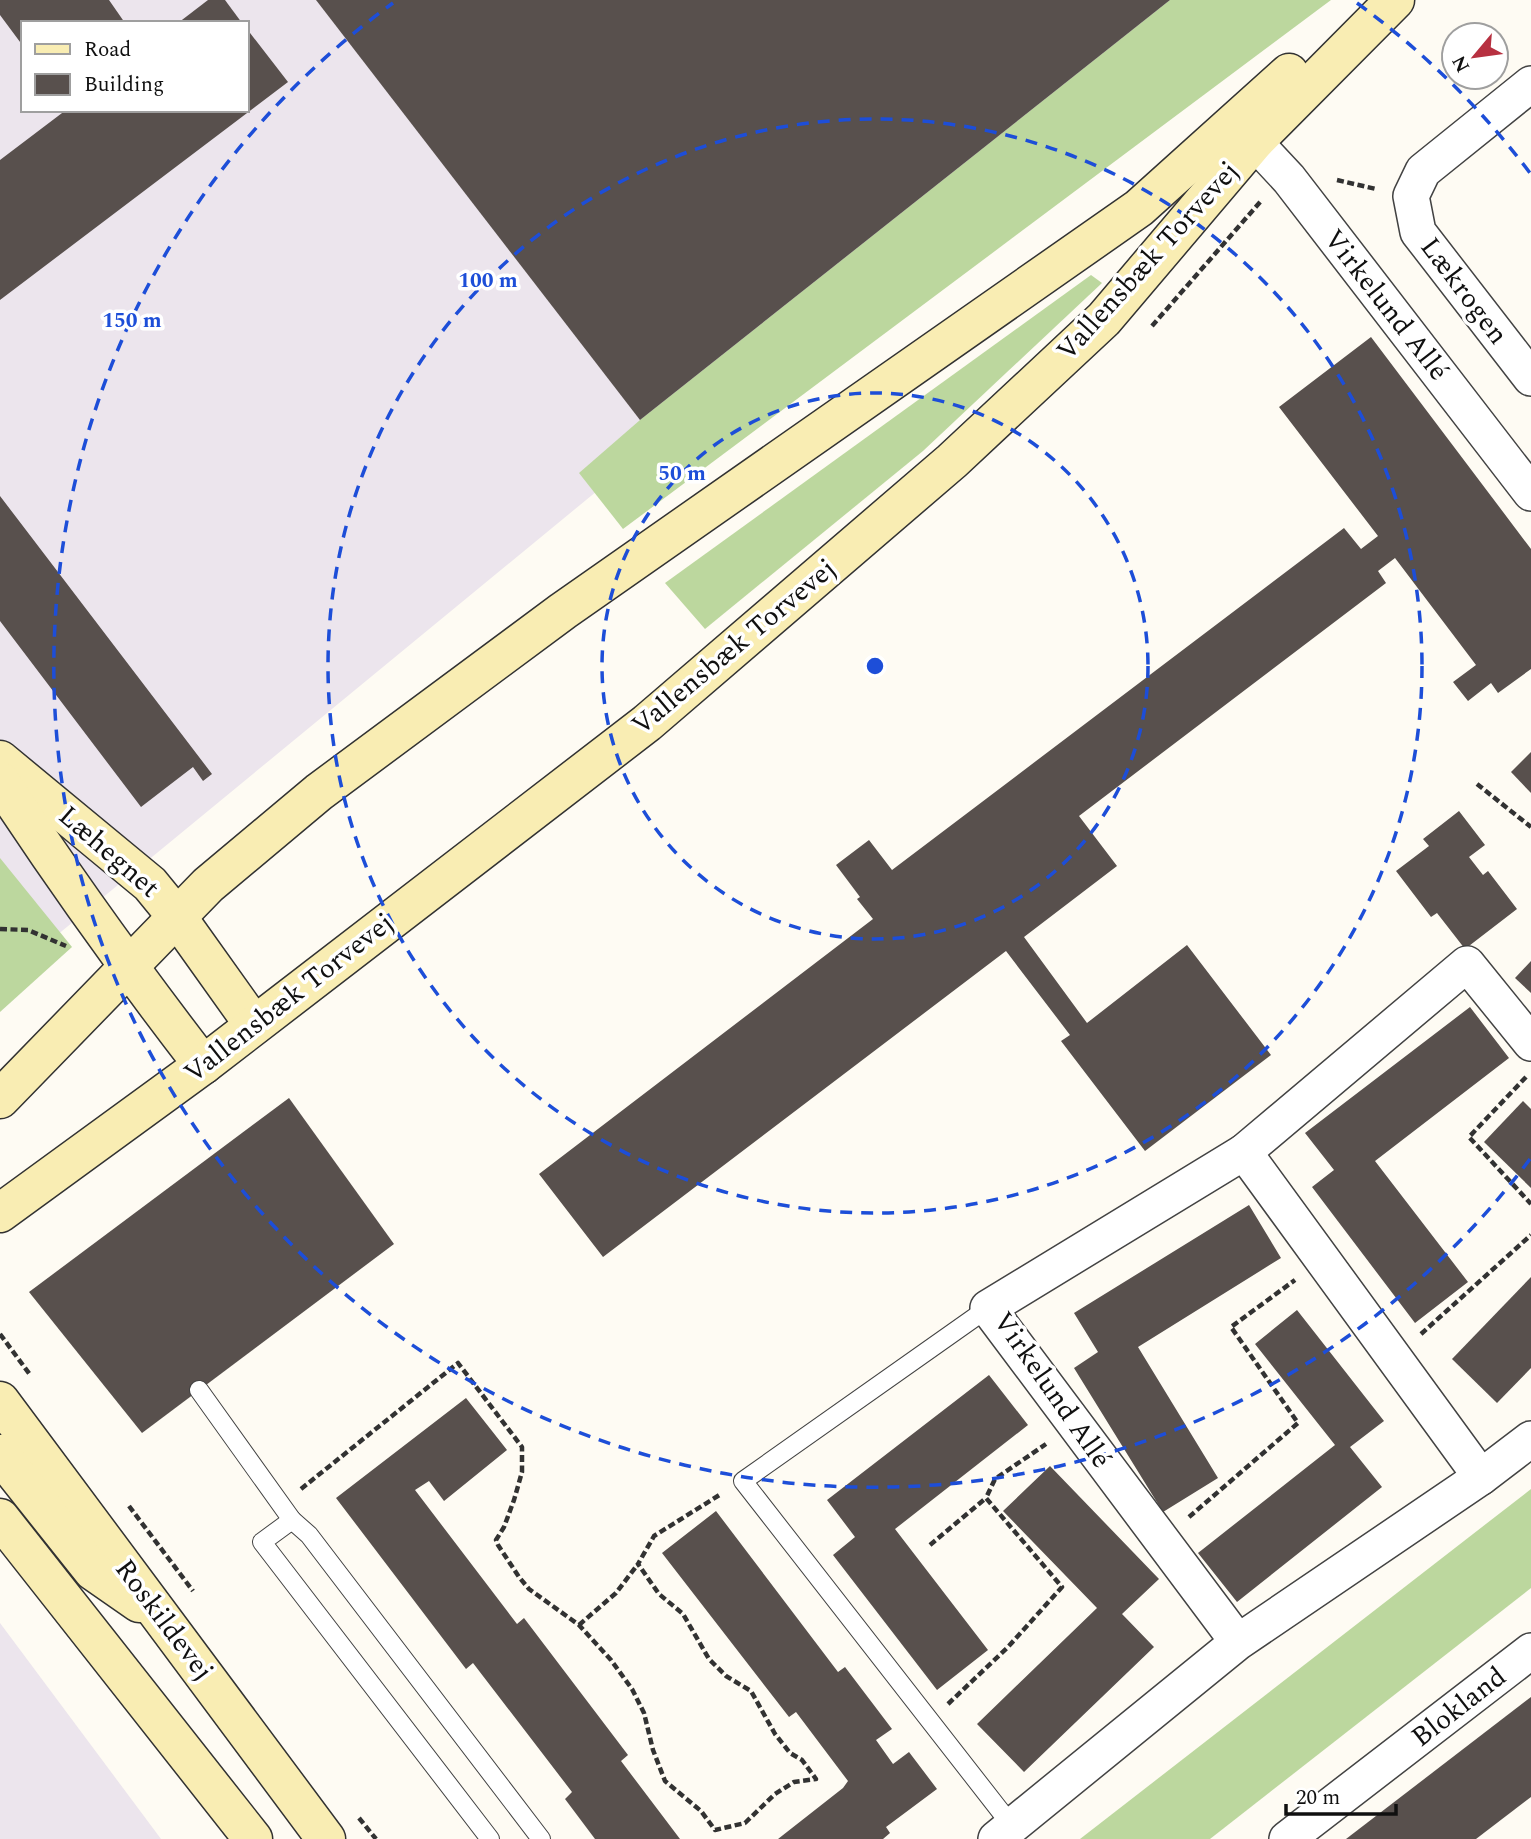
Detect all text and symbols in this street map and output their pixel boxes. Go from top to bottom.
legend [21,21,248,112]
north arrow [1440,21,1510,91]
text: Road [84,34,131,66]
text: N [1445,50,1478,77]
text: Building [84,69,164,101]
street label: Vallensbæk Torvevej [1046,151,1250,371]
street label: Virkelund Allé [1313,220,1459,390]
street label: Lækrogen [1409,228,1519,354]
text: 100 m [458,265,518,297]
text: 150 m [102,305,162,337]
text: 50 m [658,458,706,490]
street label: Vallensbæk Torvevej [622,548,846,746]
centre of rings [863,654,887,678]
street label: Læhegnet [48,795,170,909]
street label: Vallensbæk Torvevej [175,902,403,1094]
street label: Virkelund Allé [982,1303,1122,1477]
street label: Roskildevej [104,1550,224,1690]
street label: Blokland [1402,1656,1516,1758]
scale bar [1286,1772,1396,1816]
text: 20 m [1296,1782,1340,1814]

